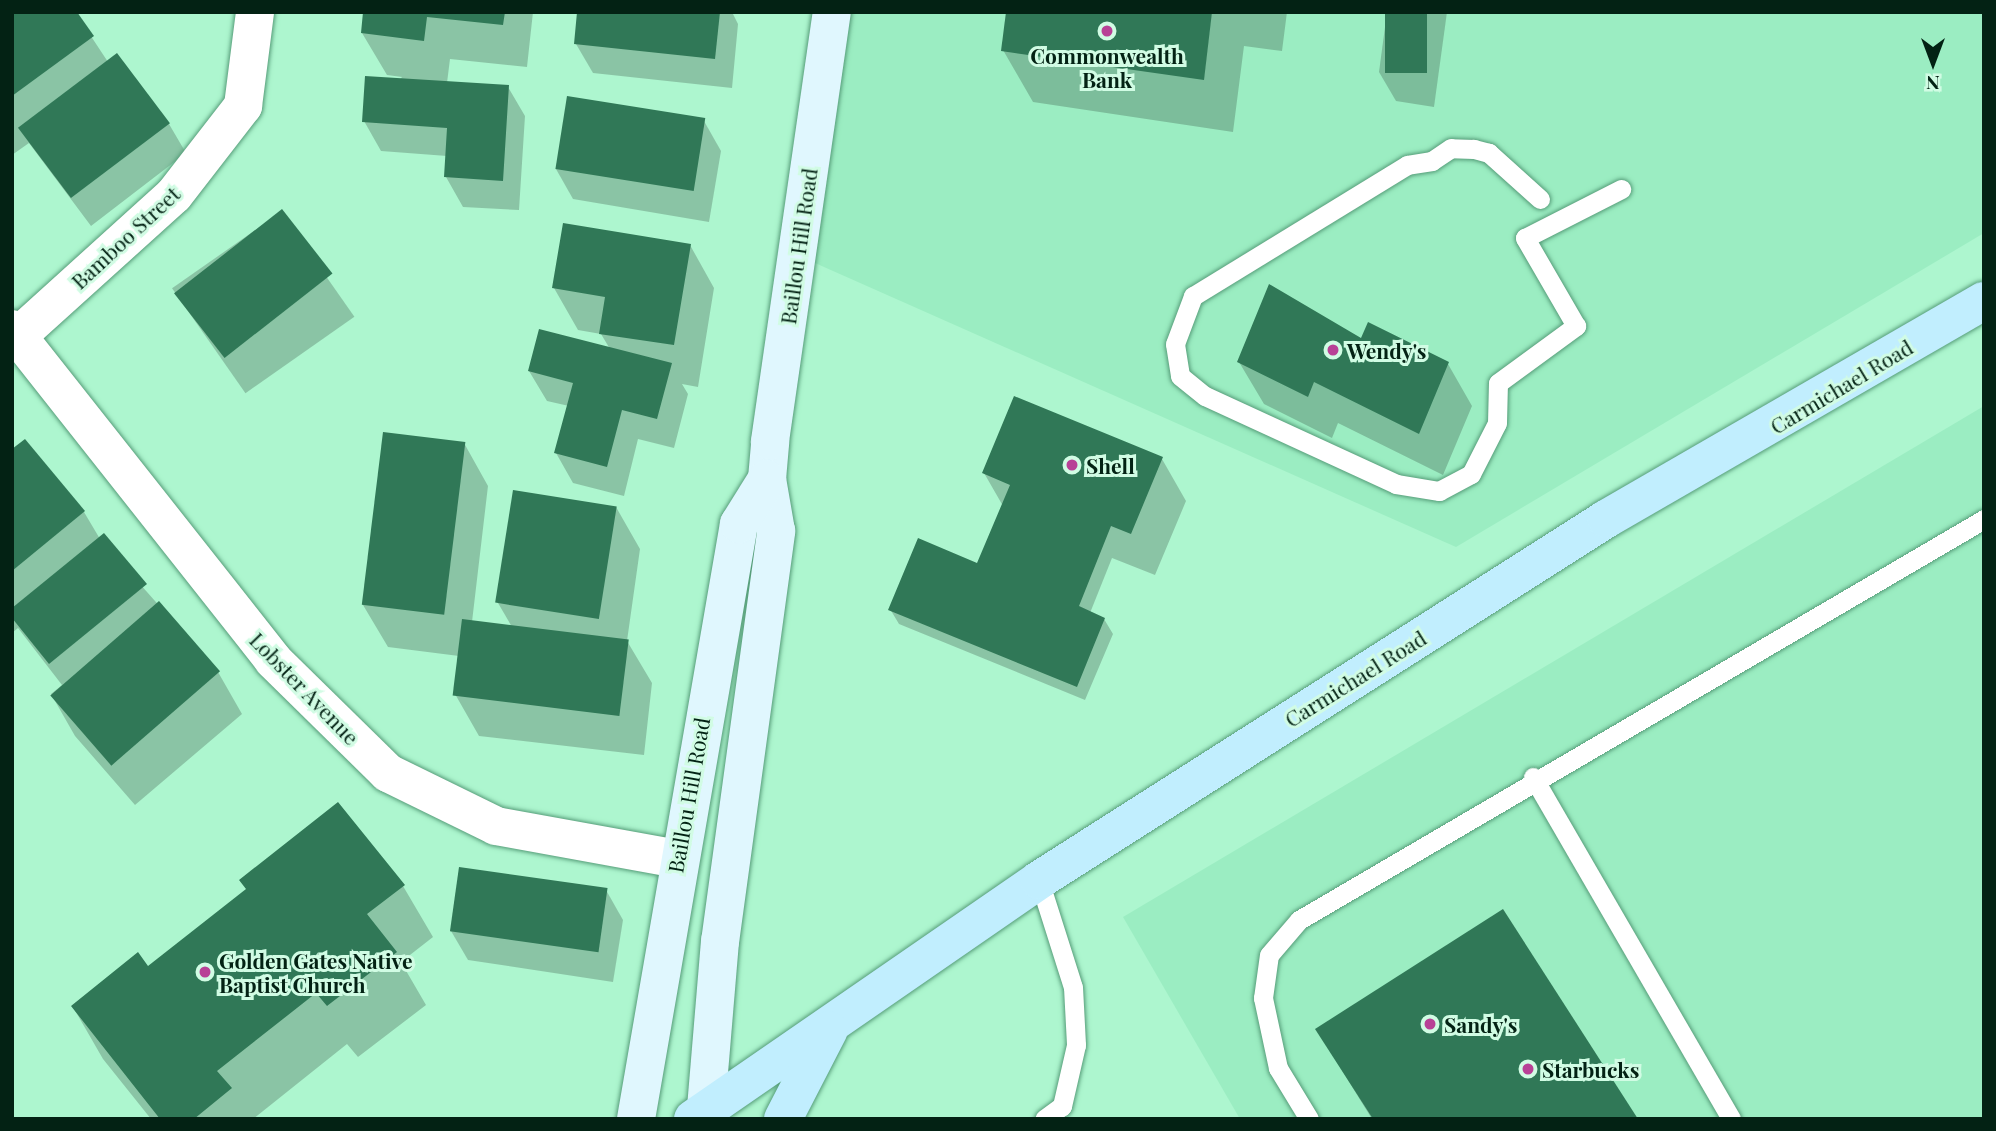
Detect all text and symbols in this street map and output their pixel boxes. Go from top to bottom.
marker: Commonwealth Bank [1099,23,1115,39]
north arrow [1898,28,1968,98]
place label: Commonwealth Bank [1030,42,1184,92]
text: N [1926,71,1940,97]
street label: Baillou Hill Road [775,166,821,326]
street label: Bamboo Street [66,181,184,293]
street label: Carmichael Road [1765,334,1917,438]
place label: Wendy's [1347,337,1427,363]
marker: Wendy's [1325,342,1341,358]
place label: Shell [1086,452,1135,478]
marker: Shell [1064,457,1080,473]
street label: Carmichael Road [1280,624,1430,732]
street label: Lobster Avenue [245,626,365,750]
street label: Baillou Hill Road [662,715,714,875]
place label: Golden Gates Native Baptist Church [219,947,412,997]
marker: Golden Gates Native Baptist Church [197,964,213,980]
place label: Sandy's [1444,1011,1517,1037]
marker: Sandy's [1422,1016,1438,1032]
place label: Starbucks [1542,1056,1639,1082]
marker: Starbucks [1520,1061,1536,1077]

